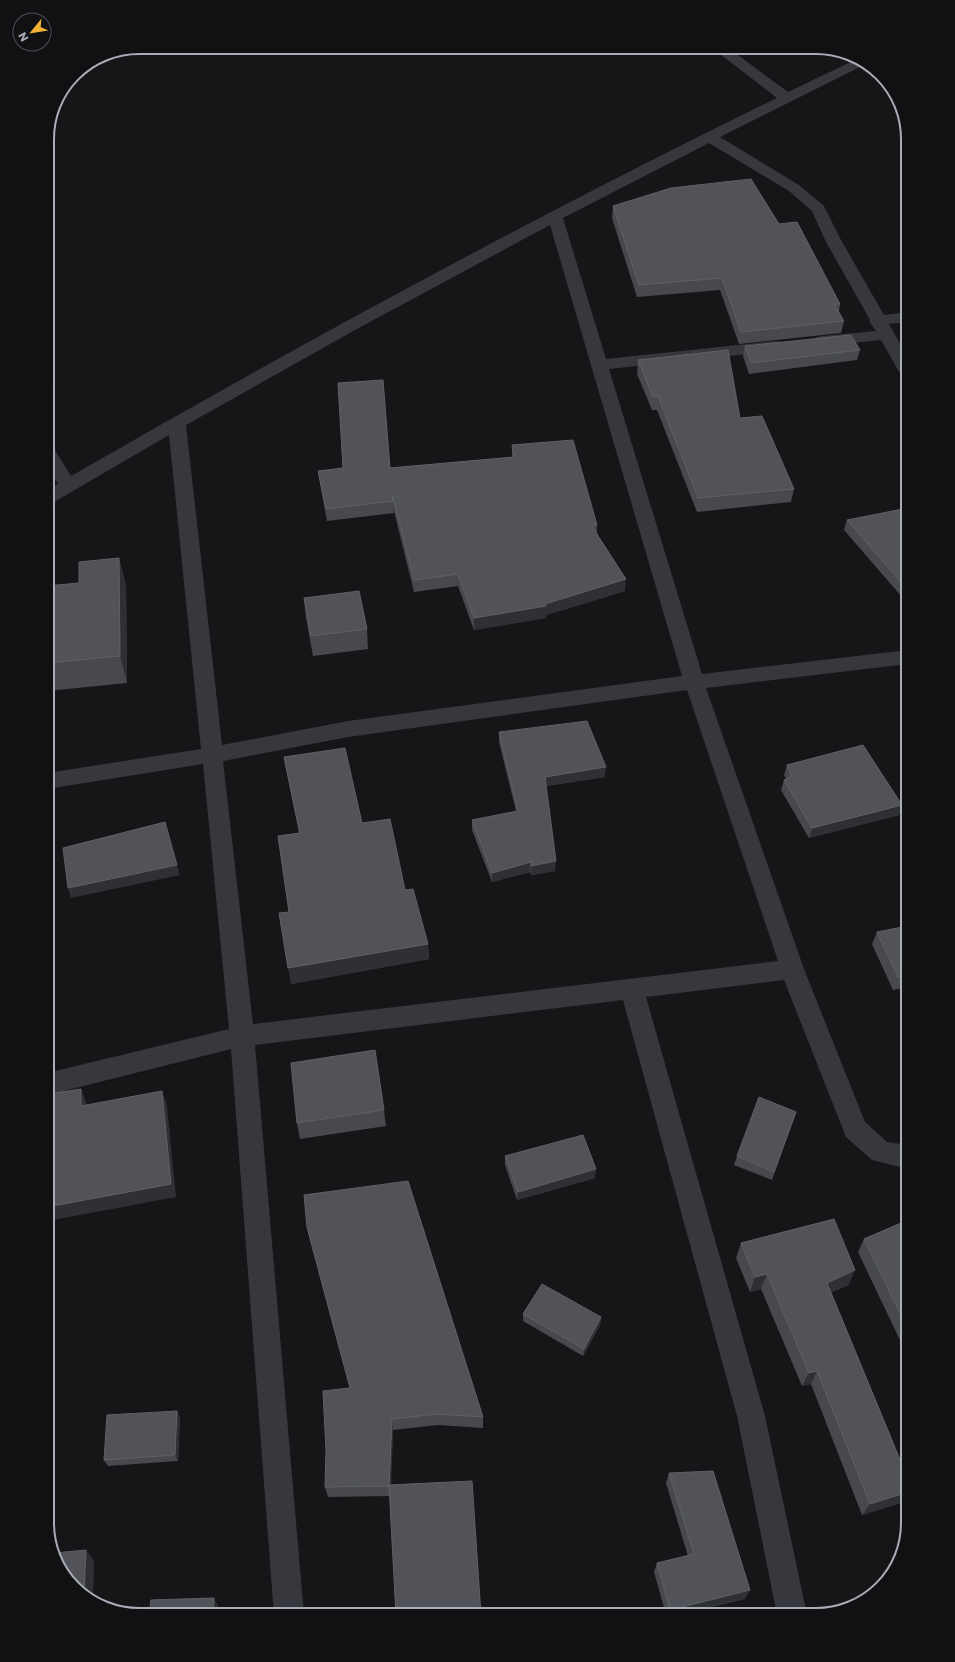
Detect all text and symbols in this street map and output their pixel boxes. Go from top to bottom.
north arrow [12,12,52,52]
text: N [14,29,32,45]

